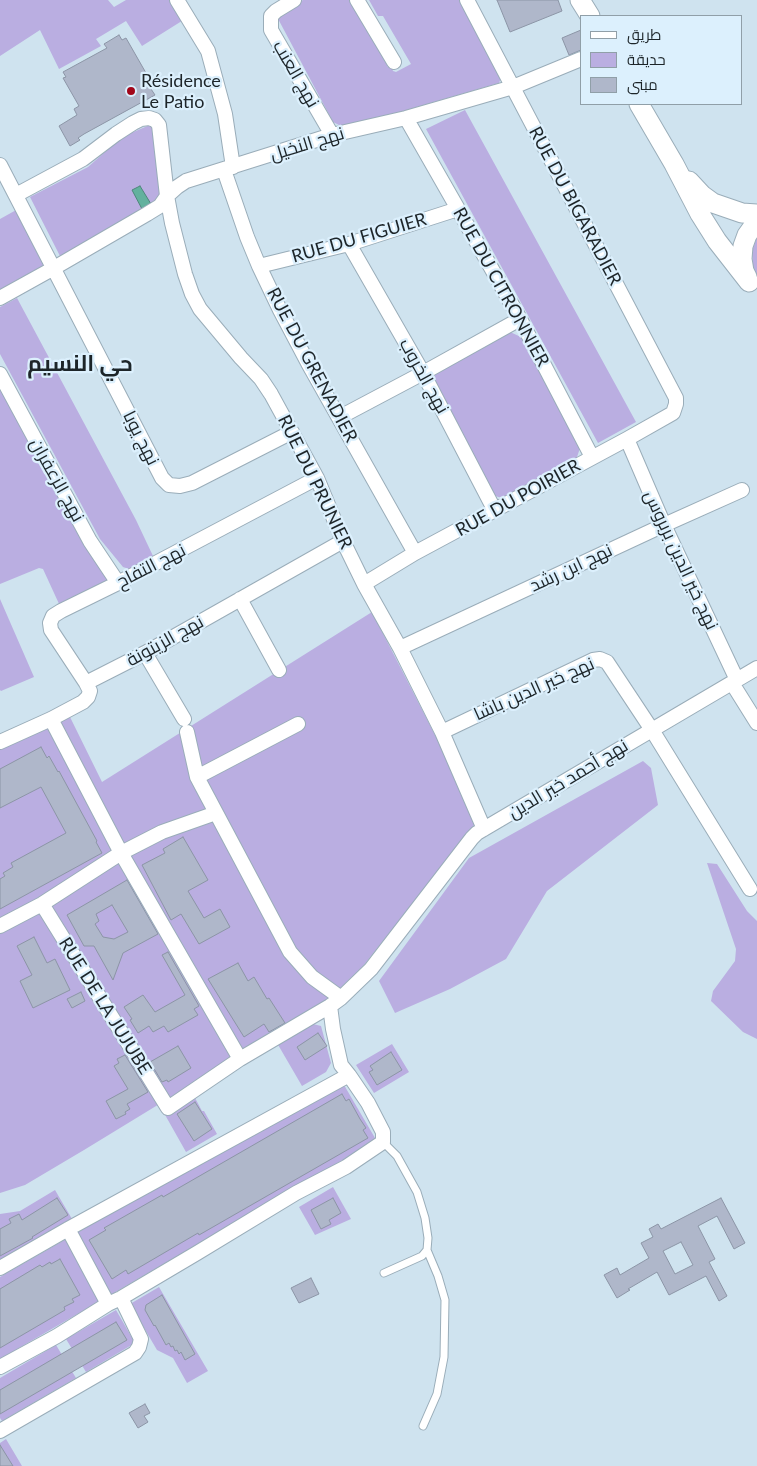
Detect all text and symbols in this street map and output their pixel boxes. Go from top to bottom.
legend [580,15,742,105]
text: طريق [627,25,661,43]
street label: نهج العنب [268,37,324,111]
text: حديقة [627,50,666,68]
place label: Résidence Le Patio [141,70,221,112]
text: مبنى [627,75,658,93]
marker: Résidence Le Patio [125,85,137,97]
street label: نهج النخيل [267,123,347,165]
street label: RUE DU BIGARADIER [524,123,626,289]
street label: RUE DU CITRONNIER [448,204,554,370]
street label: RUE DU FIGUIER [289,208,429,268]
street label: RUE DU GRENADIER [262,284,362,446]
street label: نهج الخروب [395,335,453,417]
district label: حي النسيم [27,351,133,377]
street label: نهج يوبا [118,407,164,469]
street label: RUE DU PRUNIER [273,411,357,553]
street label: نهج الزعفران [25,434,89,526]
street label: RUE DU POIRIER [452,455,584,541]
street label: نهج خير الدين بربروس [639,487,723,633]
street label: نهج التفاح [113,539,189,593]
street label: نهج ابن رشد [526,539,616,597]
street label: نهج الزيتونة [123,611,207,671]
street label: نهج خير الدين باشا [470,653,598,725]
street label: نهج أحمد خير الدين [504,735,632,823]
street label: RUE DE LA JUJUBE [54,934,156,1078]

